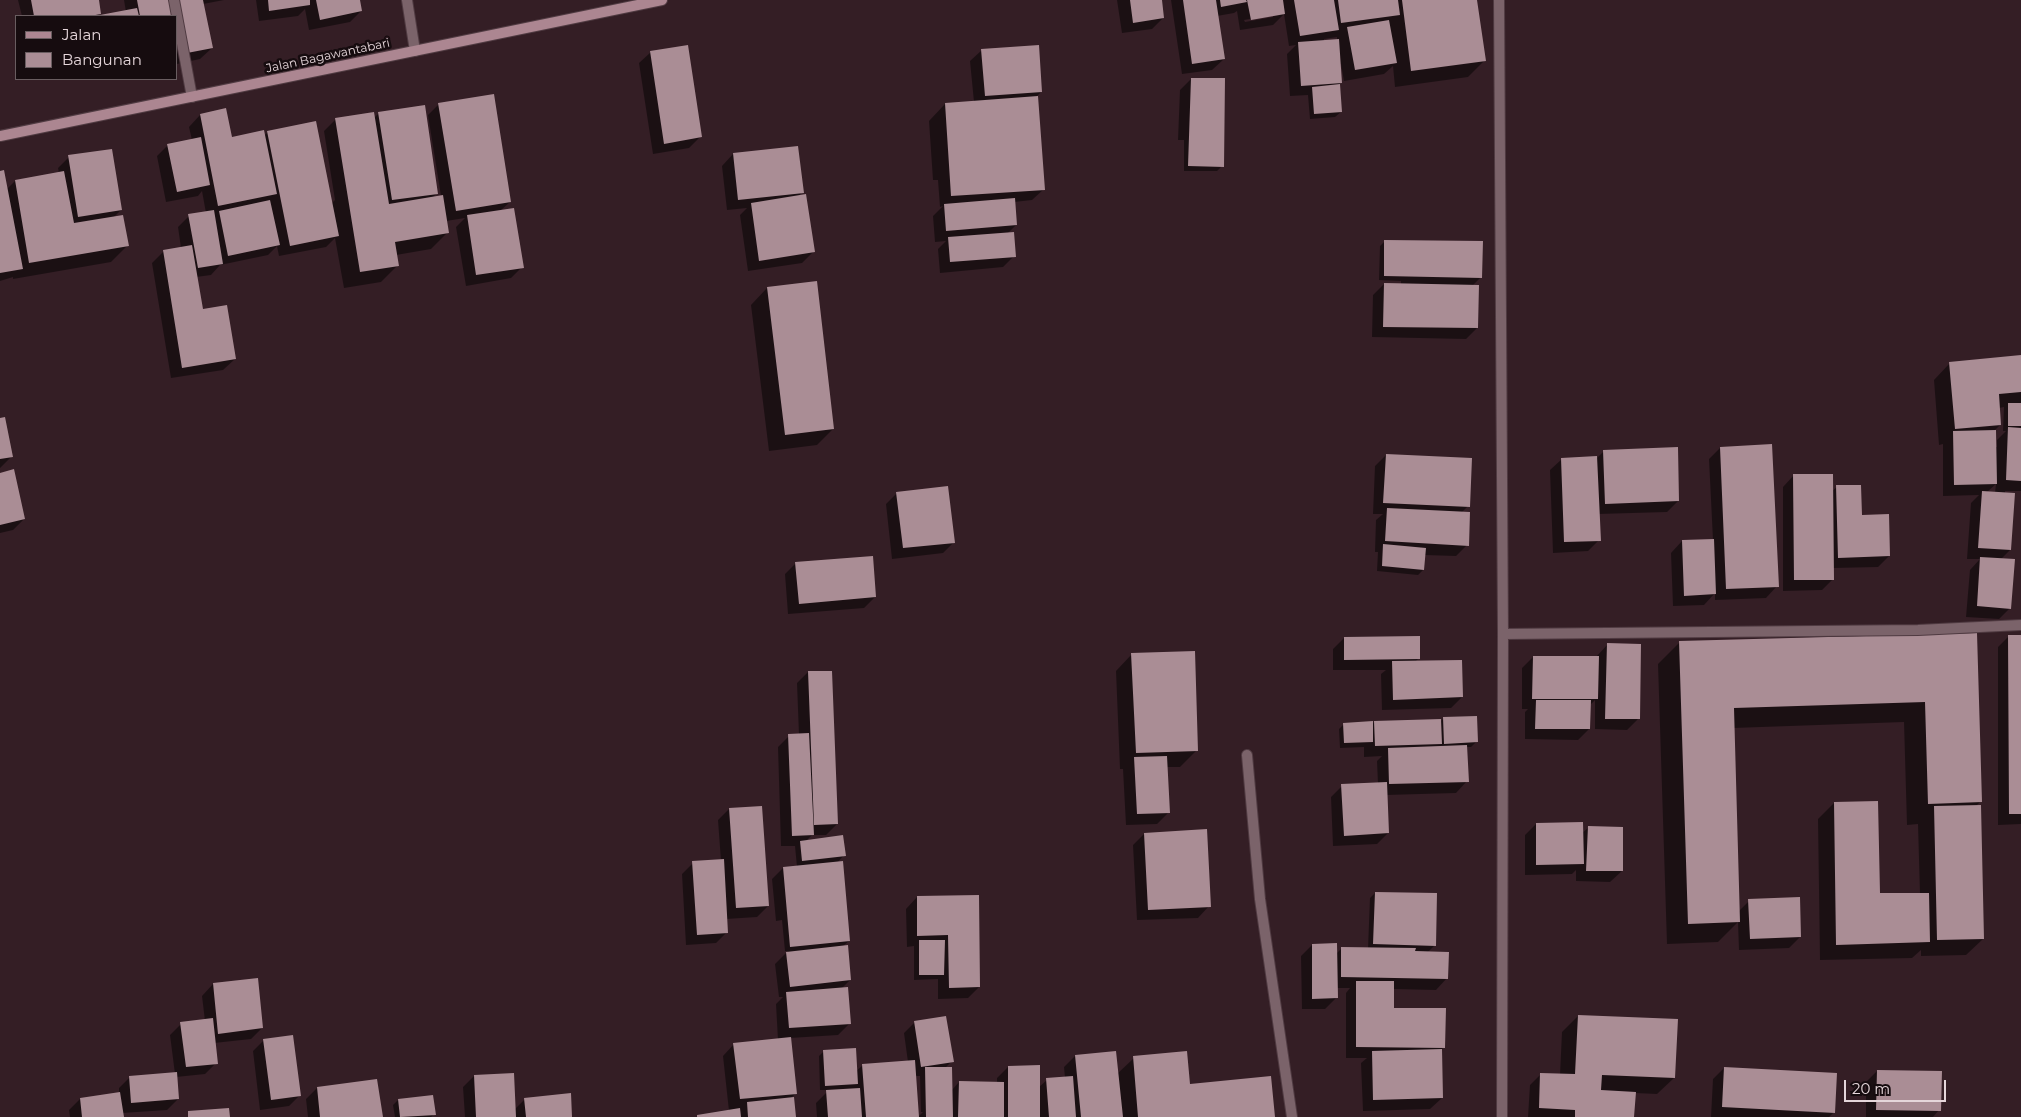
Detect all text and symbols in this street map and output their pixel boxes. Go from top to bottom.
legend [15,15,178,80]
text: Jalan [62,25,101,44]
street label: Jalan Bagawantabari [265,36,391,76]
text: Bangunan [62,50,142,69]
scale bar [1846,1070,1948,1102]
text: 20 m [1852,1079,1890,1098]

